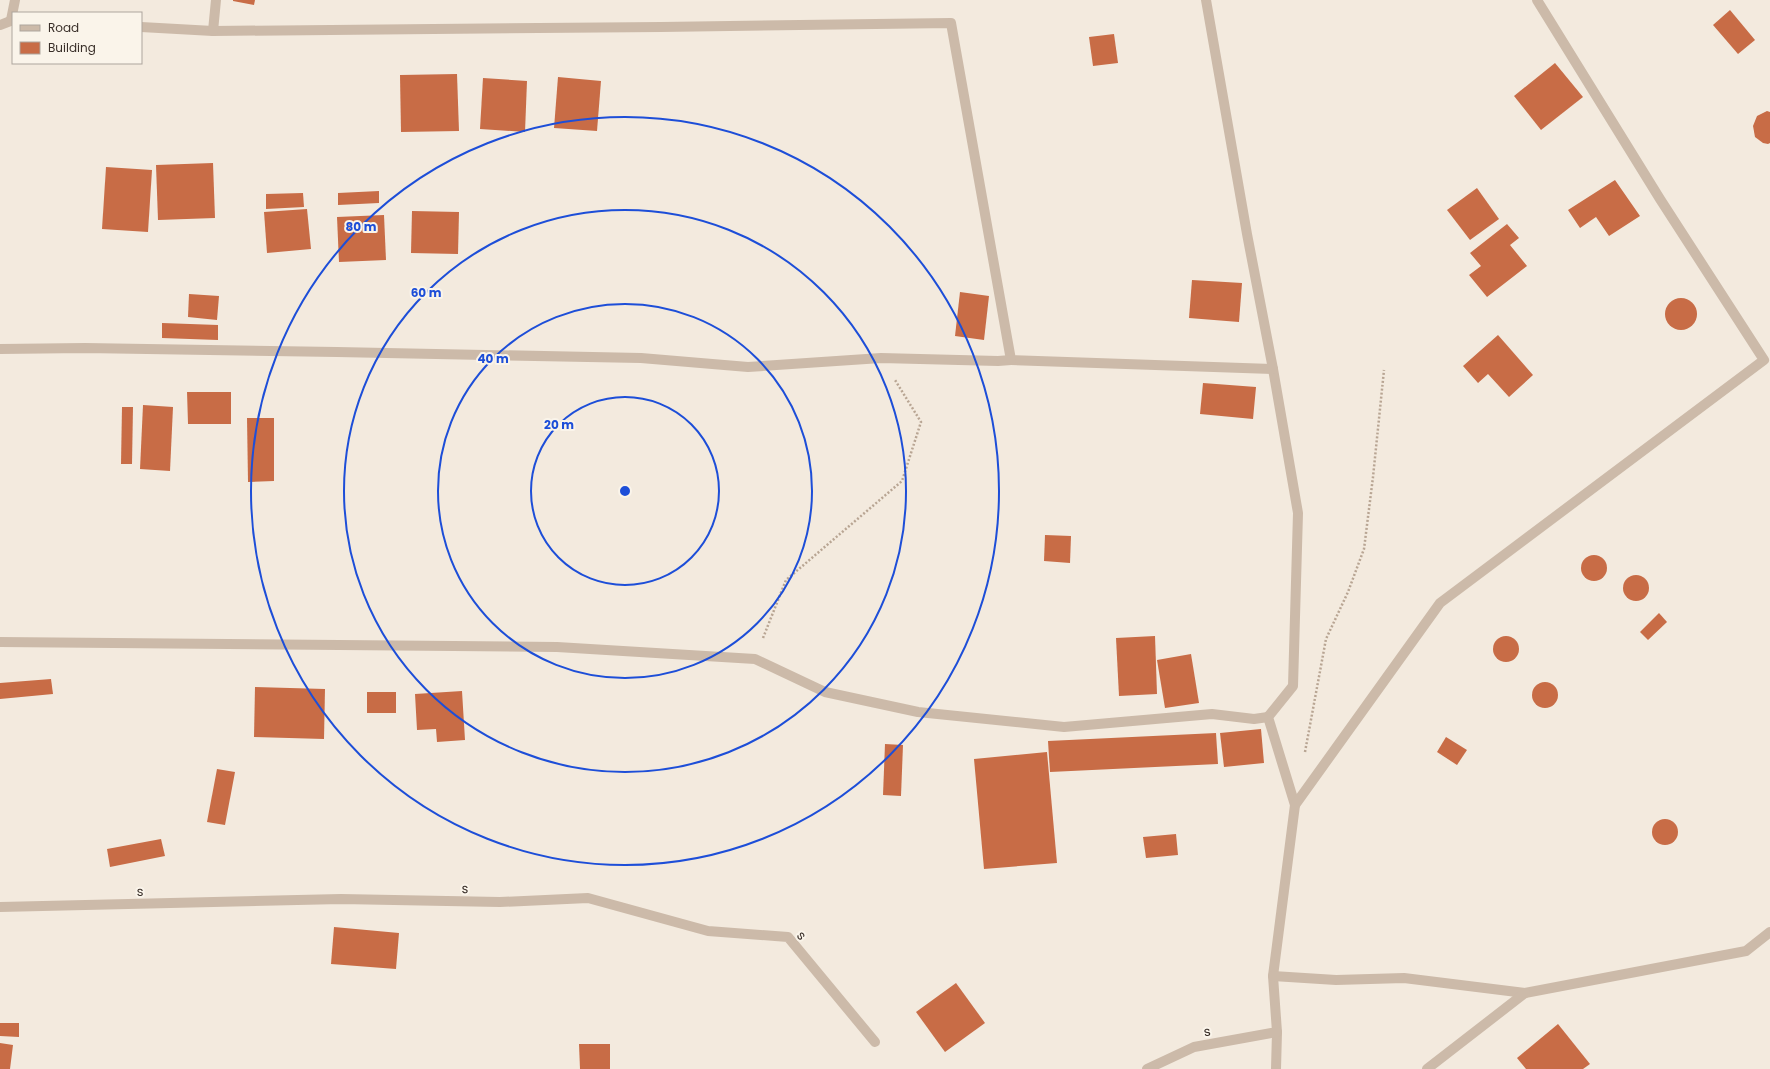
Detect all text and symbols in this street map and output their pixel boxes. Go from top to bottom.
legend [12,12,142,64]
text: Road [48,19,79,36]
text: Building [48,39,96,56]
text: 80 m [346,218,377,235]
text: 60 m [411,284,442,301]
text: 40 m [477,350,509,367]
text: 20 m [544,416,574,433]
centre of rings [618,484,632,498]
street label: s [461,879,469,898]
street label: s [136,882,144,901]
street label: s [792,926,811,944]
street label: s [1202,1022,1212,1041]

